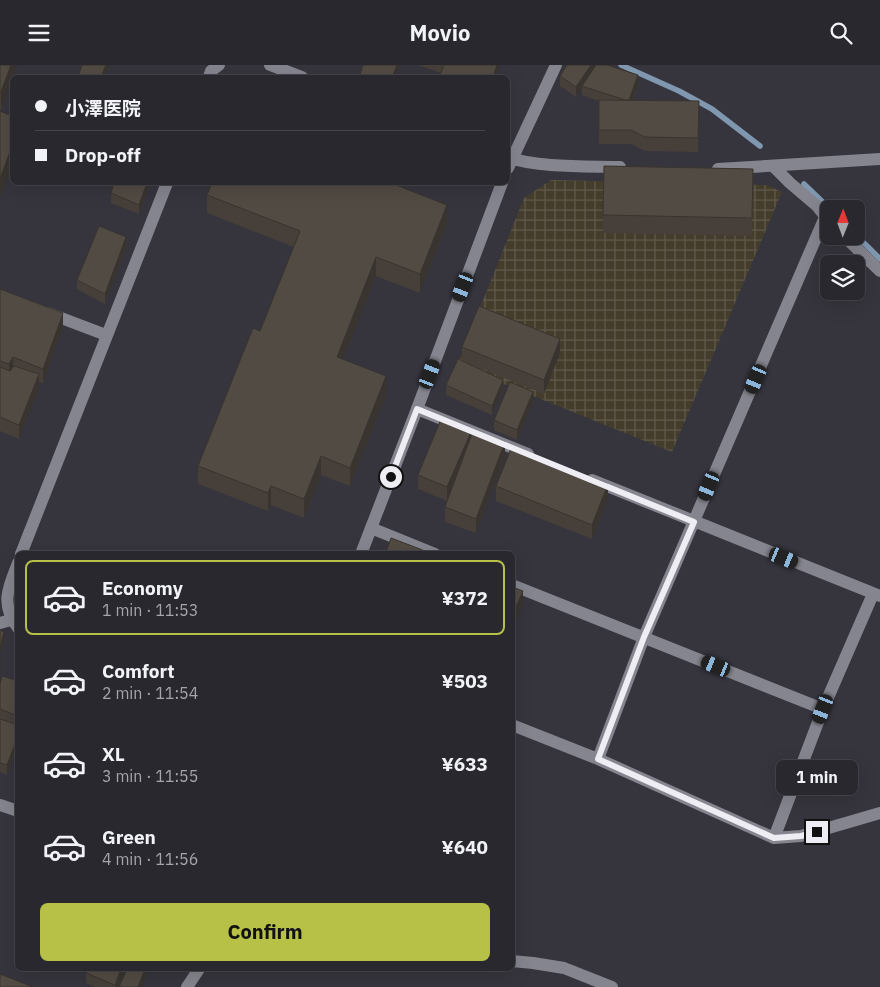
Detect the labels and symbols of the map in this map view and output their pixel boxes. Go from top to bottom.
north arrow [820,200,865,245]
car [450,270,475,304]
car [417,357,442,391]
car [743,362,768,396]
route start [380,466,402,488]
car [696,469,721,503]
car [767,545,800,571]
car [699,653,732,679]
car [810,692,835,726]
callout: 1 min [776,759,858,795]
route end [806,821,828,843]

